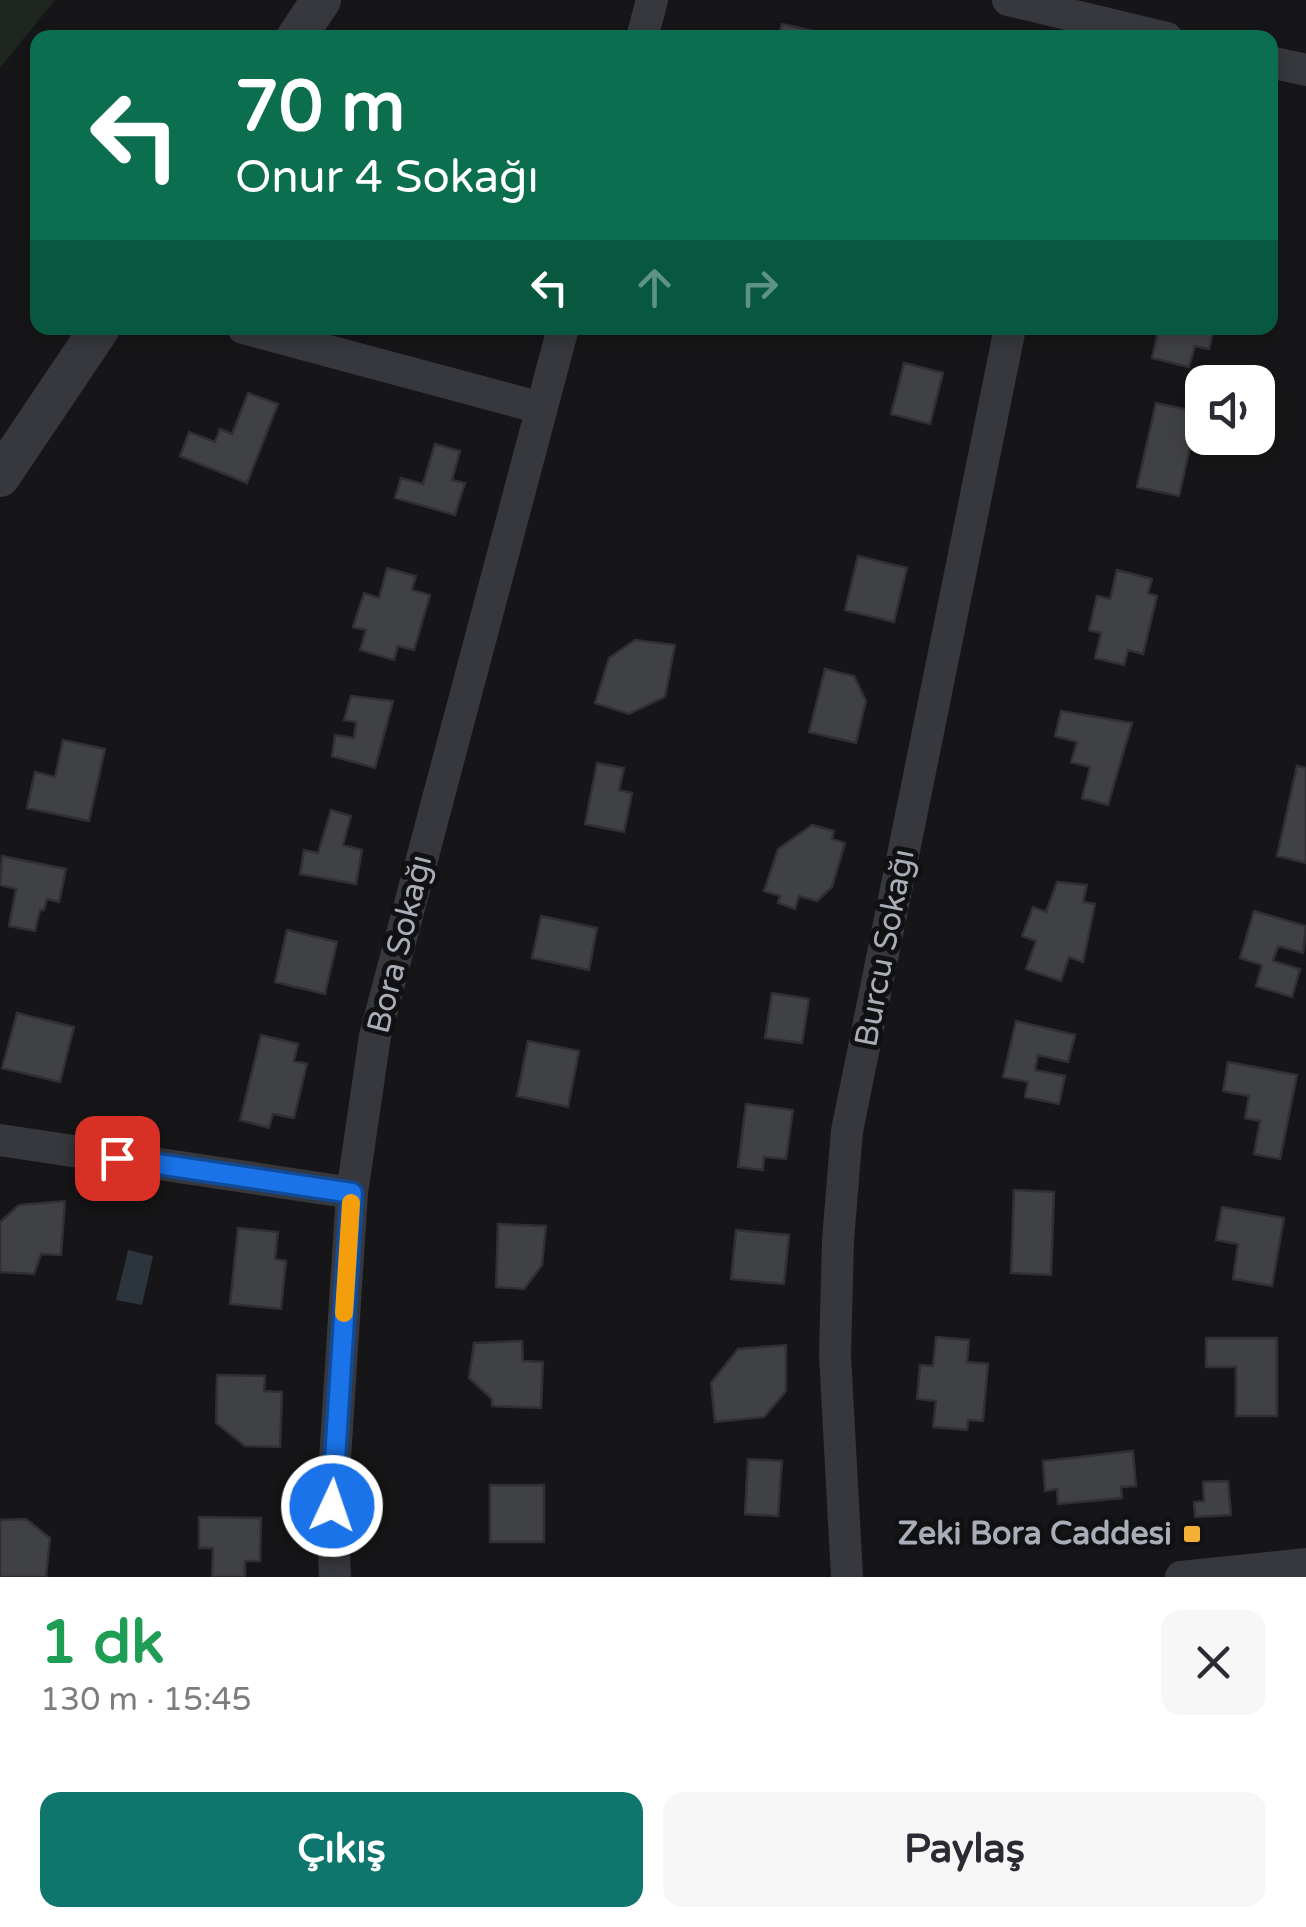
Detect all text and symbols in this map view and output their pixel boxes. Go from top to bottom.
text: 70 m [235,66,405,150]
icon: left [70,70,200,200]
text: Onur 4 Sokağı [235,151,539,205]
icon: left [522,260,577,315]
icon: ahead [627,260,682,315]
icon: right [732,260,787,315]
map controls [1185,365,1275,455]
button: sound [1185,365,1275,455]
street label: Burcu Sokağı [847,846,923,1050]
street label: Bora Sokağı [359,851,441,1037]
pin [75,1116,160,1201]
icon: arrive [90,1131,145,1186]
position arrow [280,1454,384,1558]
place label: Zeki Bora Caddesi [898,1515,1172,1553]
marker: Zeki Bora Caddesi [1181,1523,1203,1545]
text: 1 dk [40,1607,164,1679]
button: close [1161,1610,1266,1715]
text: 130 m · 15:45 [40,1681,252,1719]
button: Çıkış [40,1792,643,1907]
button: Paylaş [663,1792,1266,1907]

